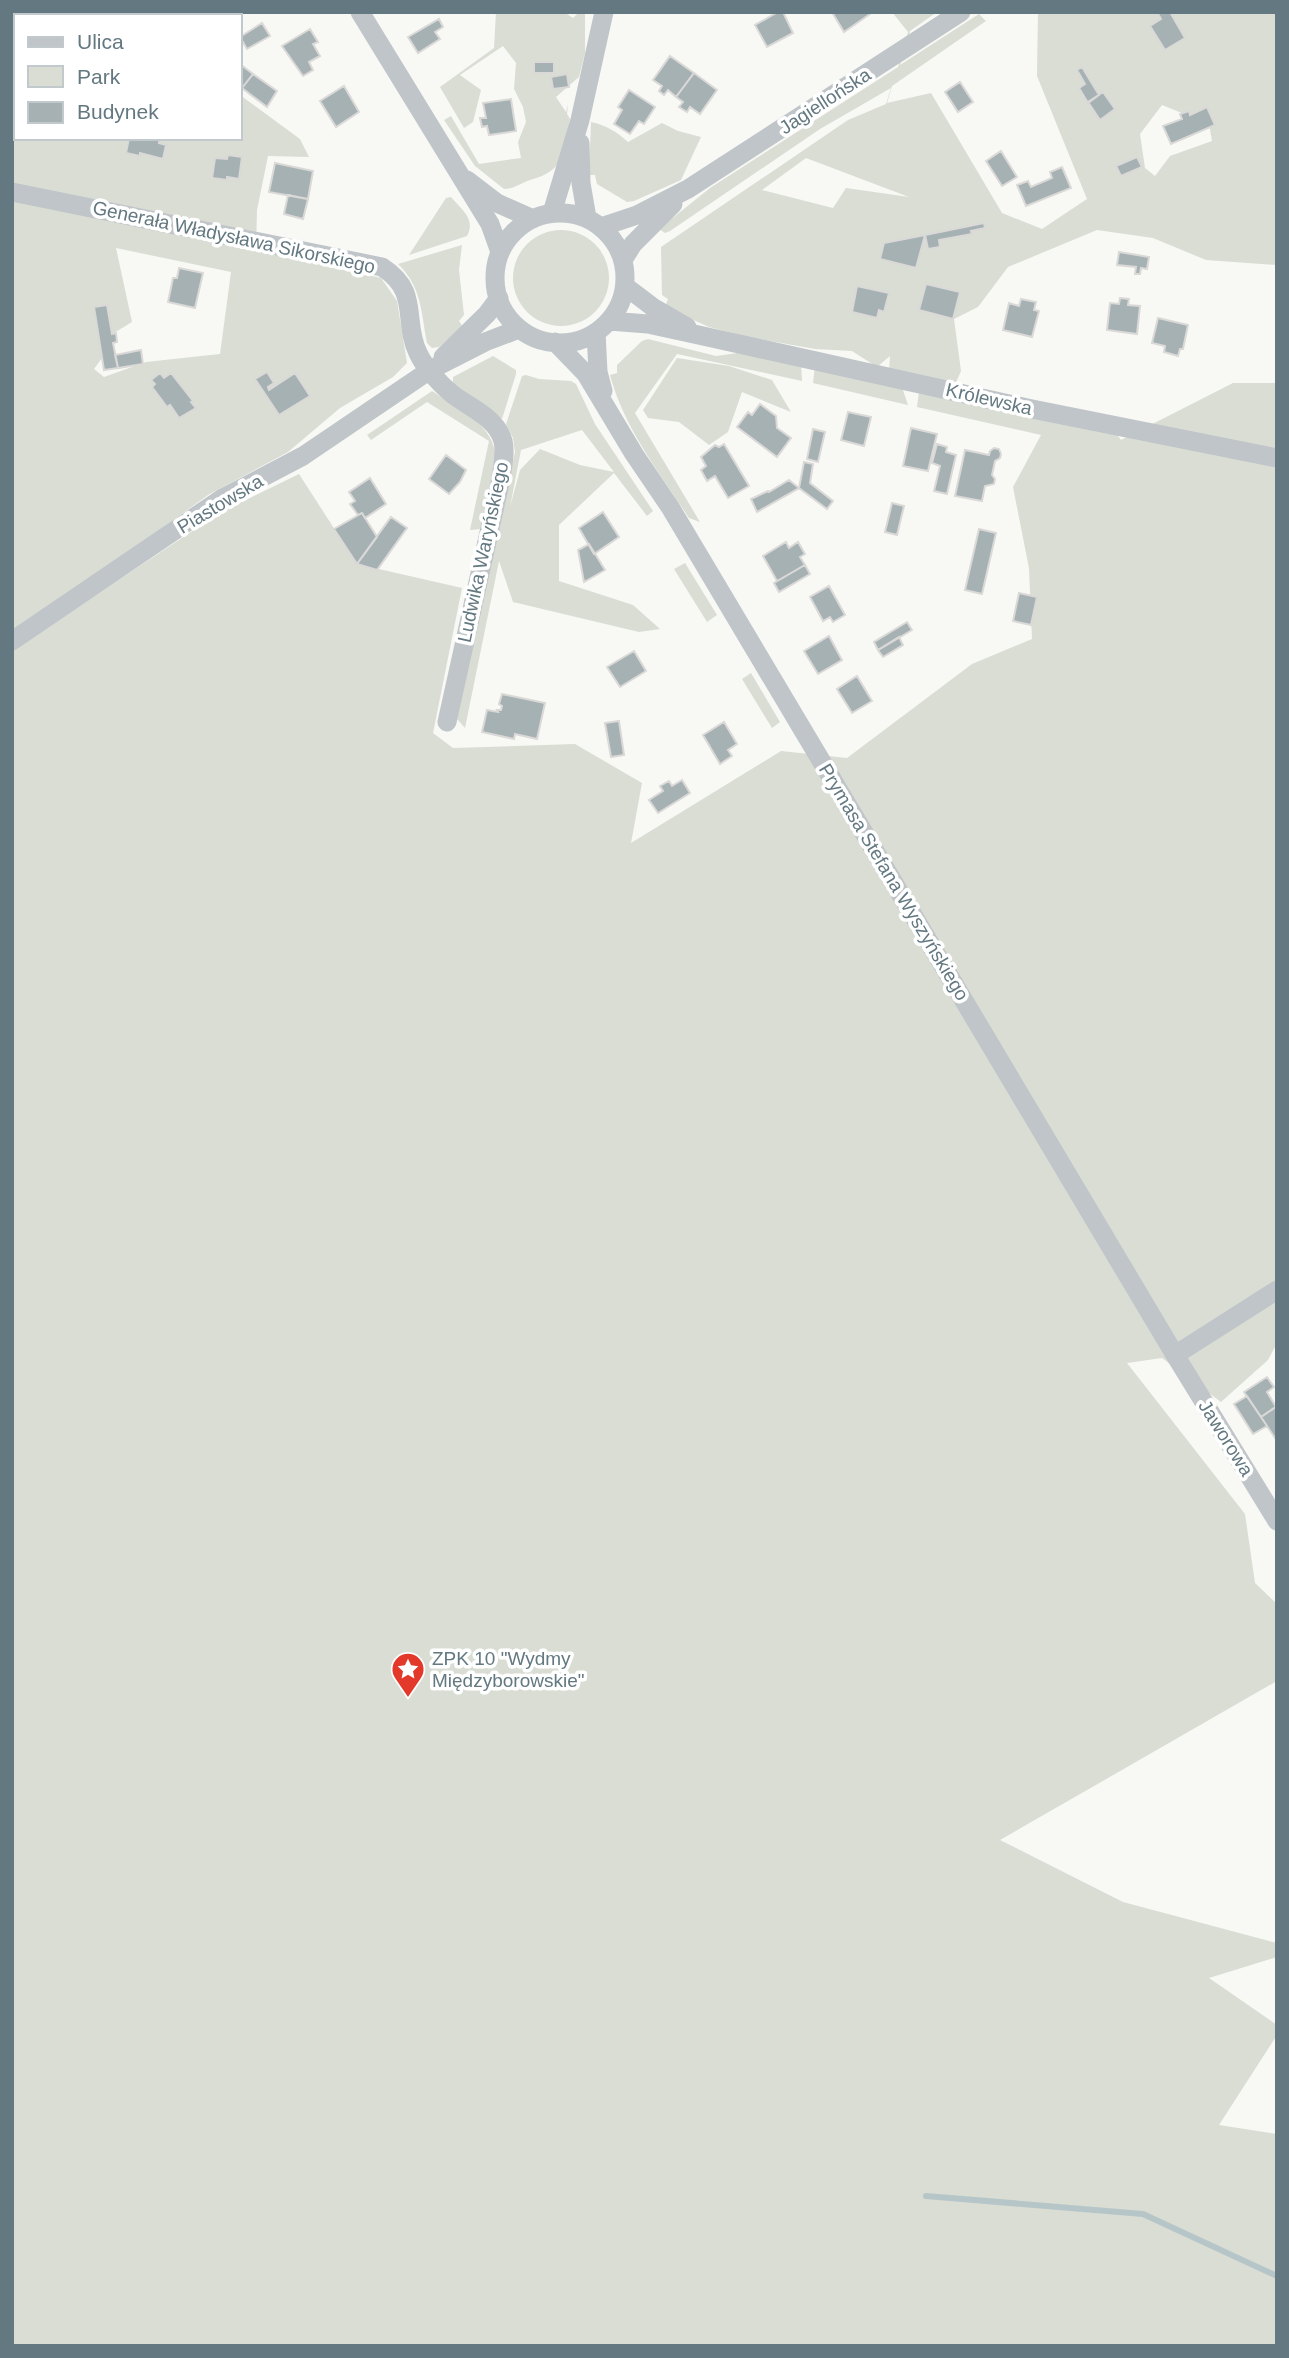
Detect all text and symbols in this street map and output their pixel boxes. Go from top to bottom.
legend [14,14,242,140]
text: Ulica [77,30,124,53]
street label: Jagiellońska [775,63,875,138]
text: Park [77,65,121,88]
text: Budynek [77,100,159,123]
street label: Generała Władysława Sikorskiego [91,197,377,277]
street label: Królewska [944,379,1034,419]
street label: Ludwika Waryńskiego [454,460,512,644]
street label: Piastowska [173,470,267,538]
street label: Prymasa Stefana Wyszyńskiego [815,760,973,1004]
street label: Jaworowa [1194,1396,1258,1480]
place label: ZPK 10 "Wydmy Międzyborowskie" [432,1648,584,1691]
place icon: ZPK 10 "Wydmy Międzyborowskie" [389,1650,427,1699]

